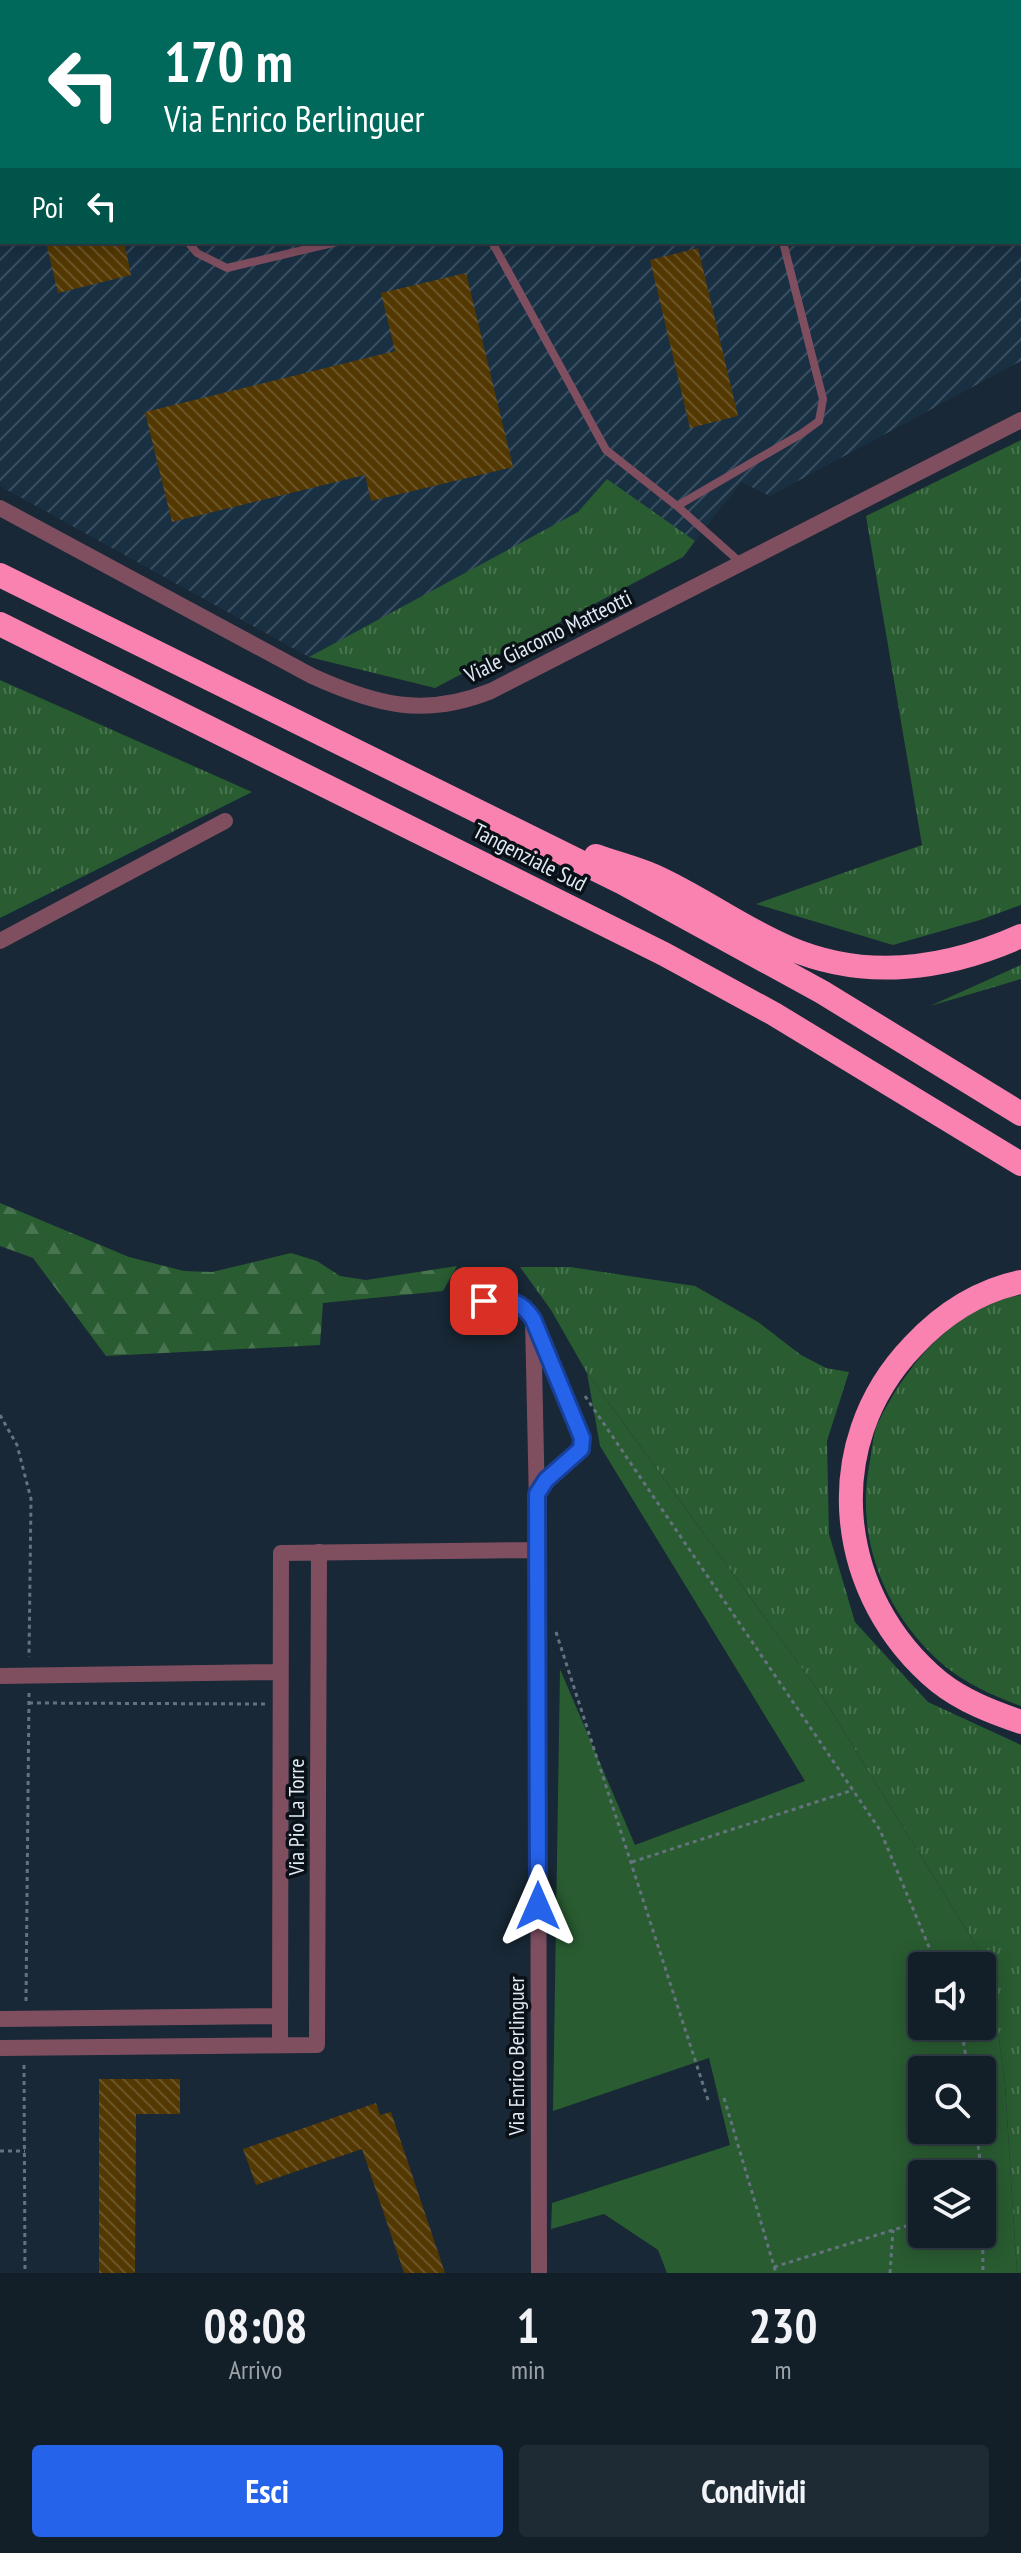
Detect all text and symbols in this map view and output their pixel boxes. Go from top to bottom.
text: 170 m [164,25,293,97]
icon: left [32,32,136,136]
text: Via Enrico Berlinguer [164,95,424,142]
icon: left [80,184,124,228]
text: Poi [32,187,64,226]
street label: Viale Giacomo Matteotti [459,583,636,689]
street label: Tangenziale Sud [469,816,591,898]
pin [450,1267,518,1335]
icon: arrive [462,1279,506,1323]
street label: Via Pio La Torre [282,1758,310,1877]
position arrow [496,1864,580,1948]
map controls [908,1952,996,2248]
button: sound [908,1952,996,2040]
street label: Via Enrico Berlinguer [502,1976,530,2137]
button: search [908,2056,996,2144]
button: layers [908,2160,996,2248]
text: 08:08 [204,2294,307,2356]
text: 1 [517,2294,539,2356]
text: 230 [749,2294,817,2356]
text: Arrivo [229,2353,282,2386]
text: min [511,2353,545,2386]
text: m [775,2353,791,2386]
button: Esci [32,2445,503,2537]
button: Condividi [519,2445,989,2537]

